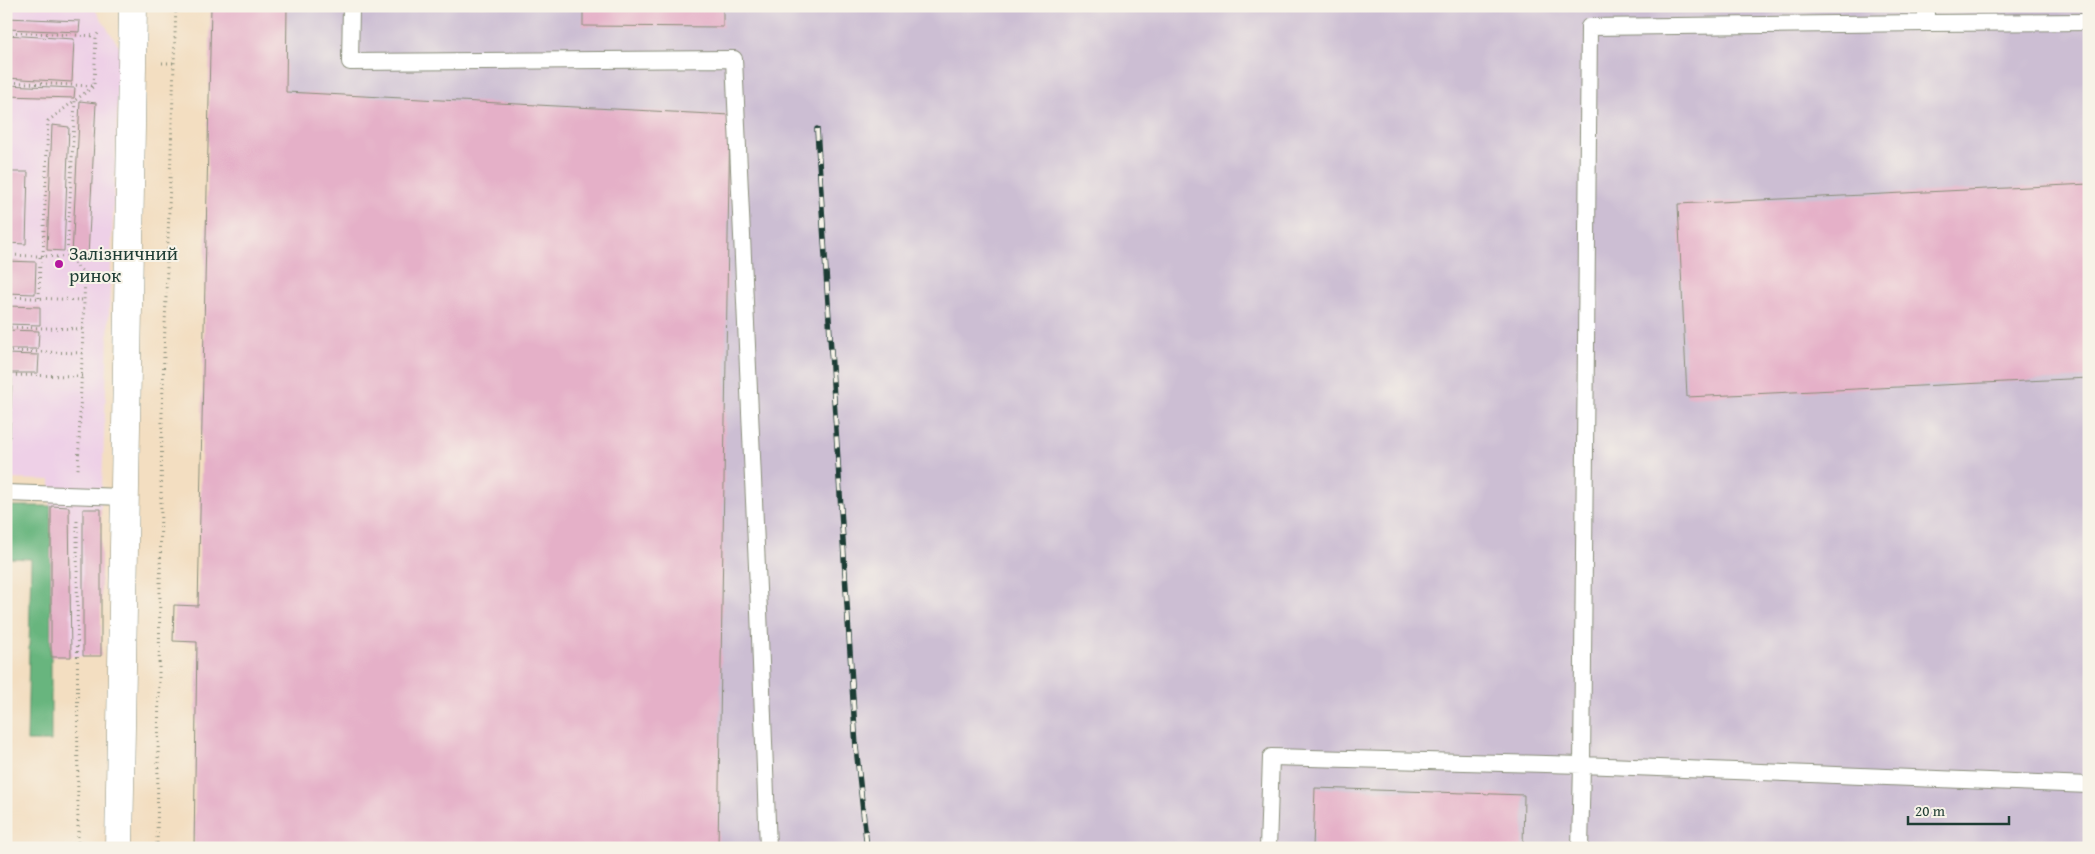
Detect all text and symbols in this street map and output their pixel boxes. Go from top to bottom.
place label: Залізничний ринок [69,239,178,289]
marker: Залізничний ринок [53,258,65,270]
scale bar [1908,794,2009,826]
text: 20 m [1915,800,1946,821]

